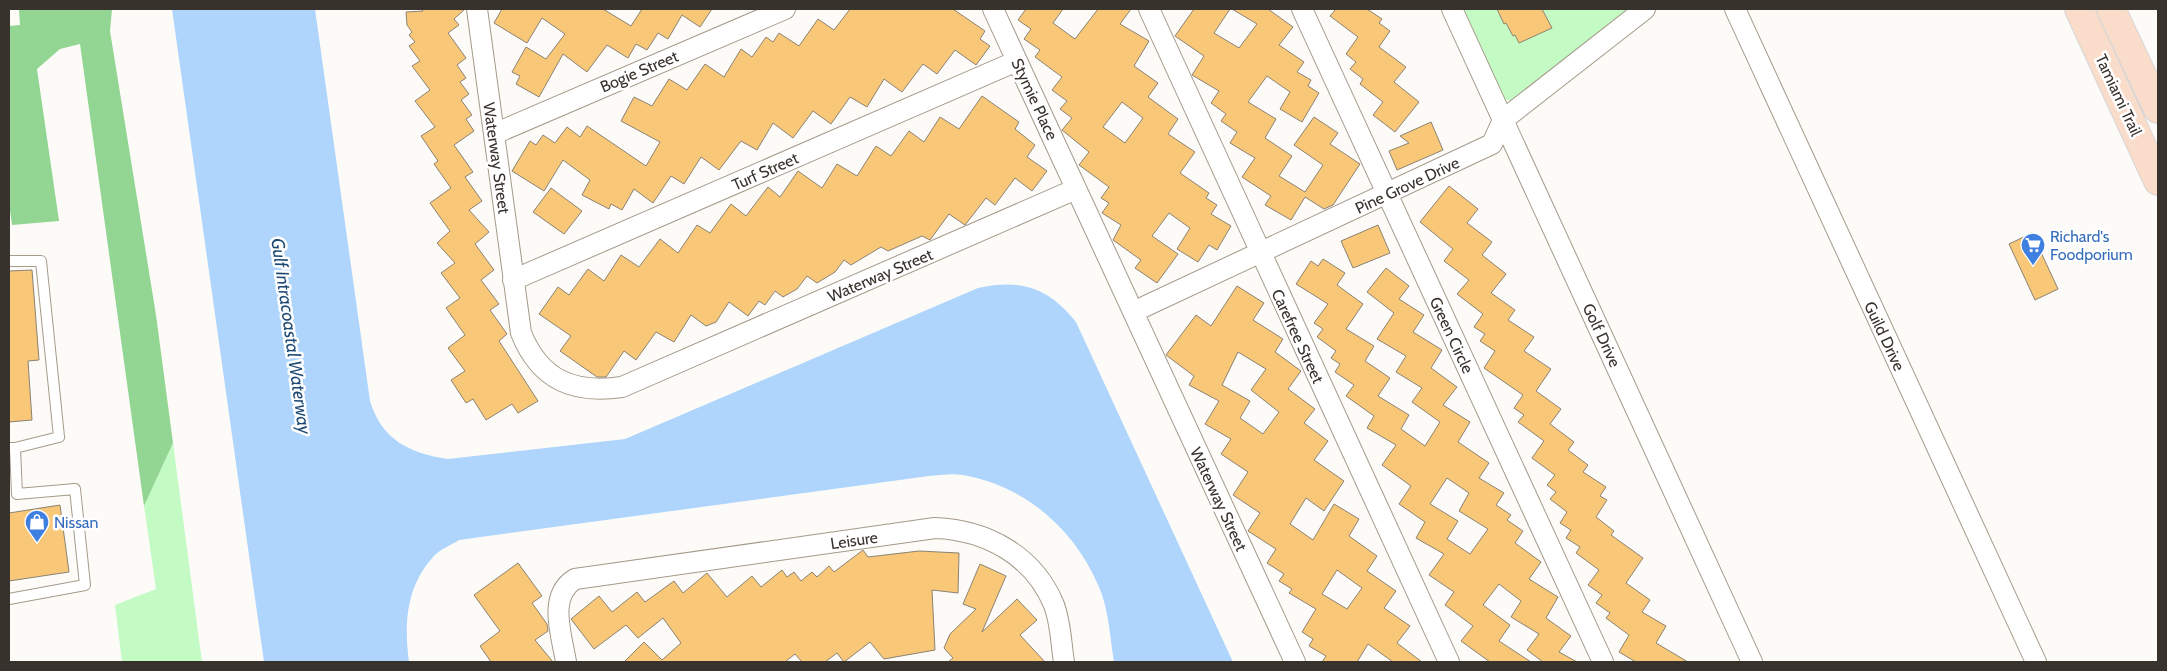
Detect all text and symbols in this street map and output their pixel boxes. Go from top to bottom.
street label: Bogie Street [597,46,682,96]
street label: Tamiami Trail [2091,51,2146,139]
street label: Stymie Place [1007,55,1062,143]
street label: Waterway Street [479,101,514,216]
street label: Turf Street [729,148,802,194]
street label: Pine Grove Drive [1352,153,1462,218]
place label: Richard's Foodporium [2050,227,2133,264]
supermarket icon: Richard's Foodporium [2020,232,2046,266]
water label: Gulf Intracoastal Waterway [266,237,316,436]
street label: Waterway Street [825,245,936,306]
street label: Carefree Street [1267,286,1328,387]
street label: Green Circle [1426,294,1478,376]
street label: Guild Drive [1860,298,1909,374]
street label: Golf Drive [1579,300,1625,370]
street label: Waterway Street [1186,444,1251,555]
shop icon: Nissan [24,509,50,543]
place label: Nissan [54,513,98,532]
street label: Leisure [829,528,879,553]

